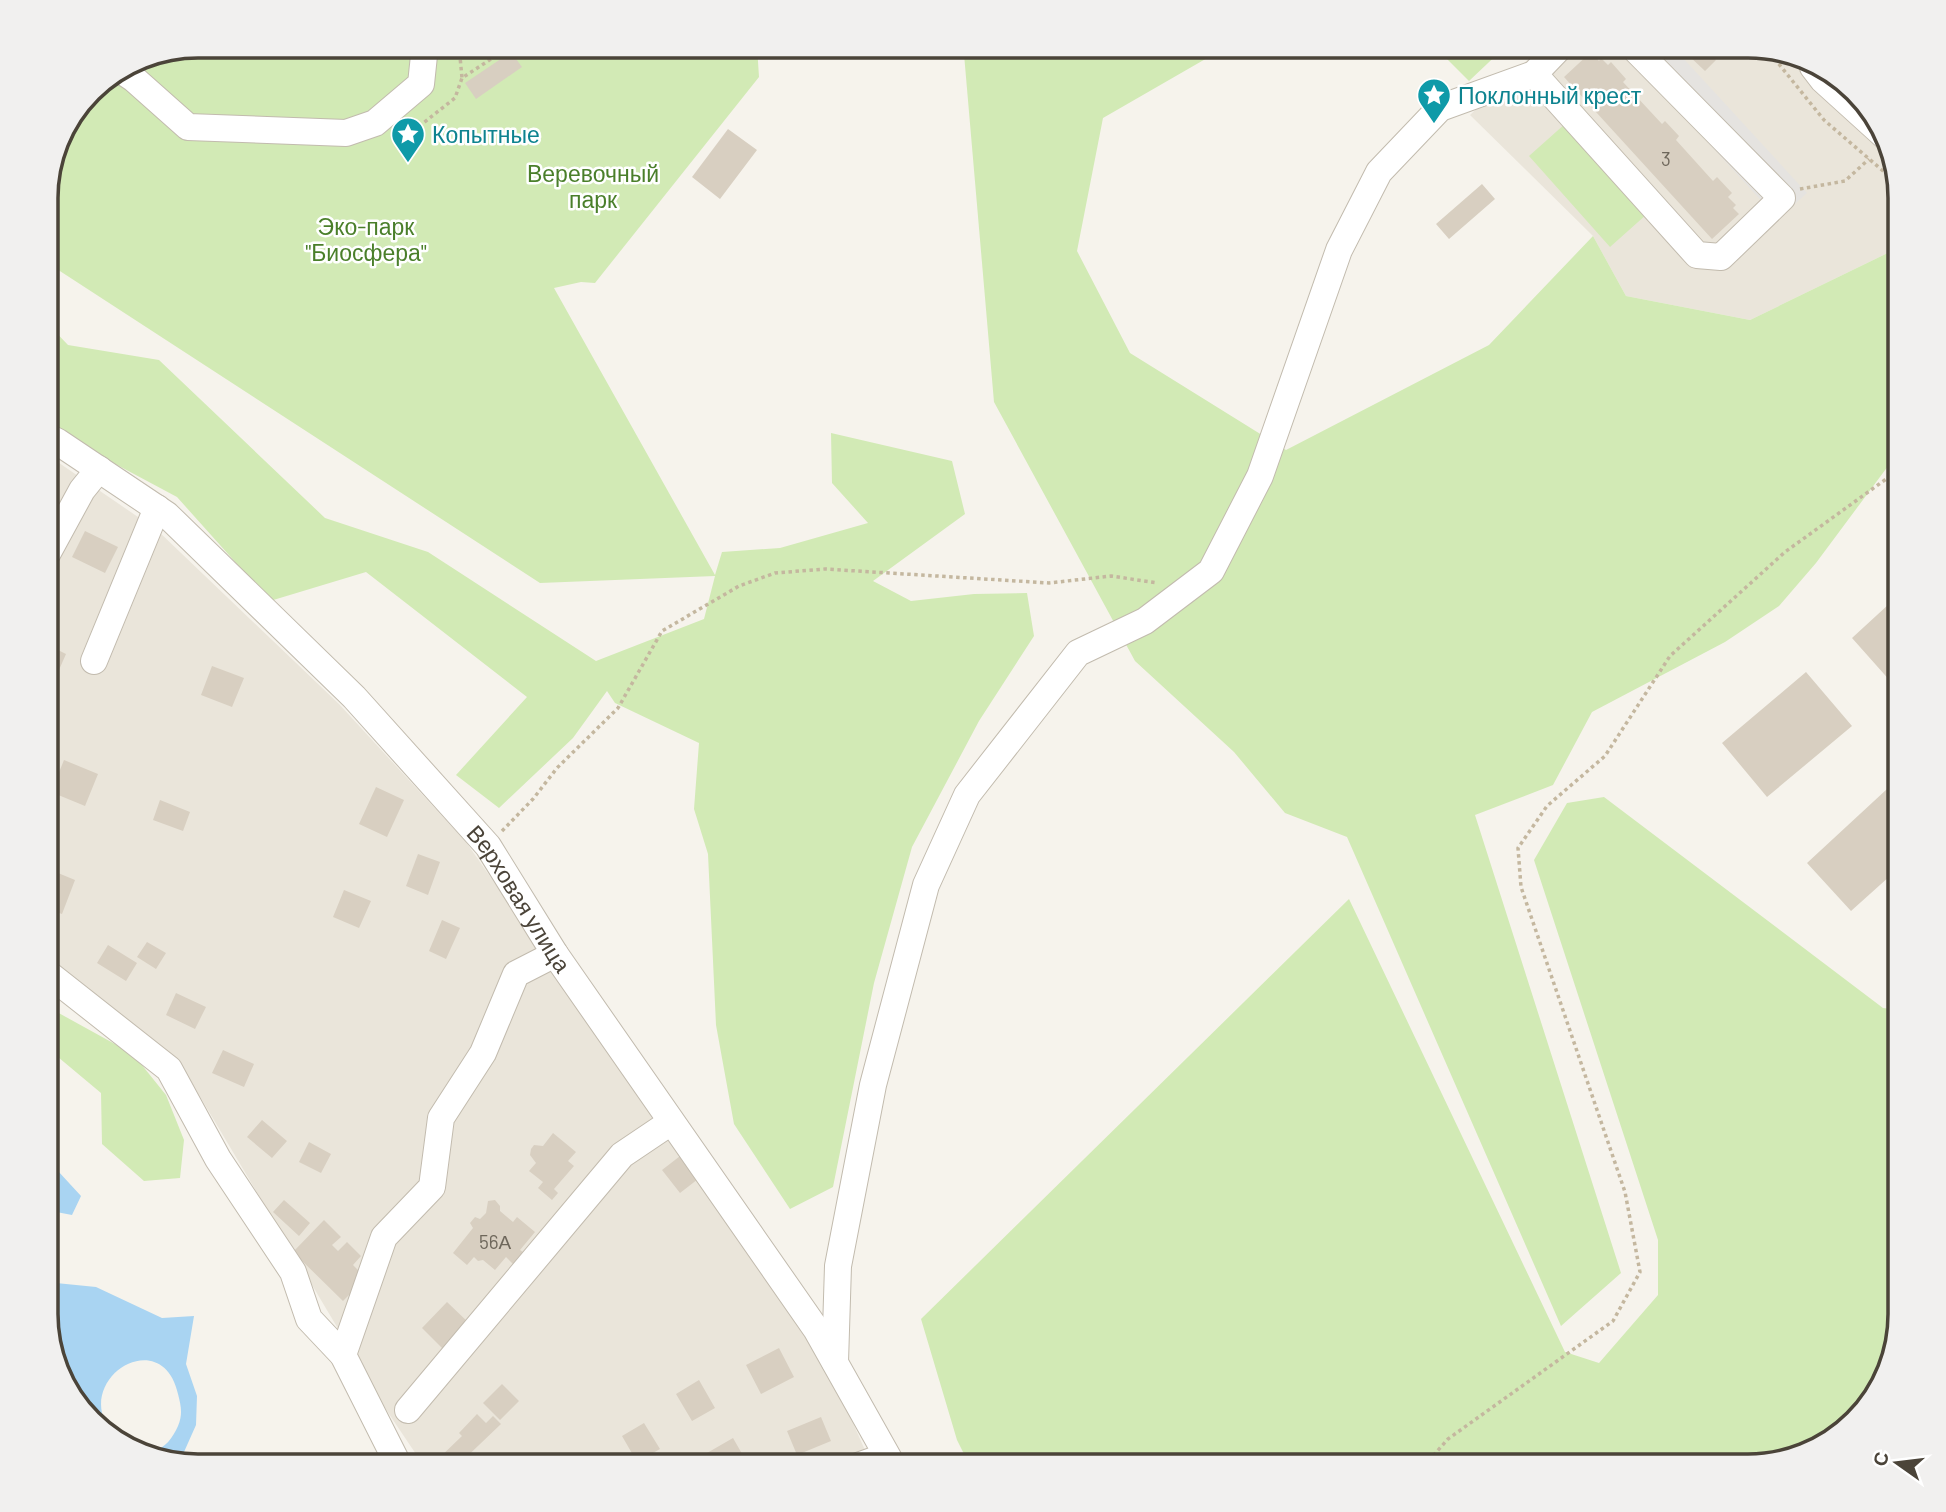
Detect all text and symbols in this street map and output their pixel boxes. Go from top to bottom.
place icon: Поклонный крест [1415,76,1453,125]
place label: Поклонный крест [1458,81,1642,109]
place icon: Копытные [389,115,427,164]
place label: Копытные [432,120,540,148]
house number: 3 [1661,147,1671,170]
park label: Веревочный парк [527,159,659,213]
park label: Эко-парк "Биосфера" [305,212,427,266]
street label: Верховая улица [462,819,577,978]
house number: 56А [479,1230,511,1253]
north arrow [1862,1428,1932,1498]
text: С [1867,1449,1893,1468]

